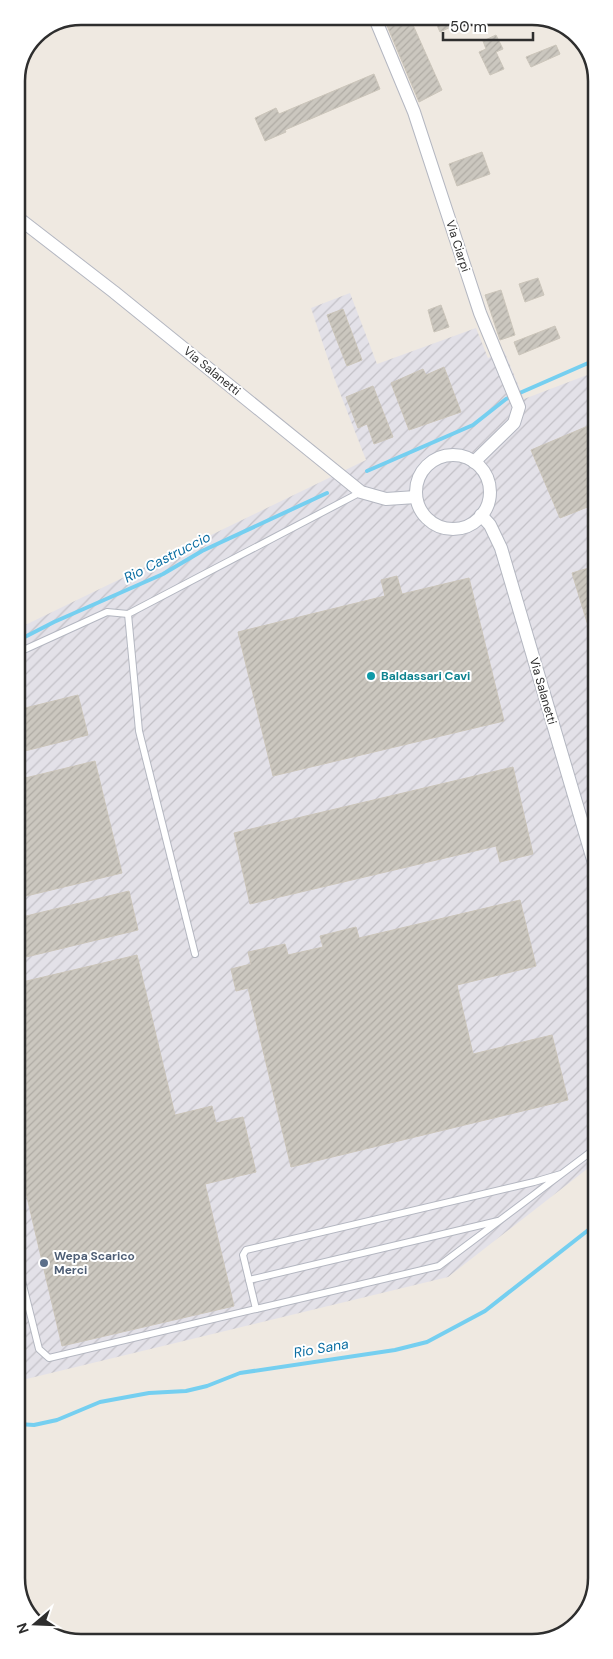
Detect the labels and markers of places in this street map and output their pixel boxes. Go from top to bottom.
place label: Baldassari Cavi [381,668,470,684]
marker: Baldassari Cavi [365,670,377,682]
place label: Wepa Scarico Merci [54,1248,135,1278]
marker: Wepa Scarico Merci [38,1257,50,1269]

